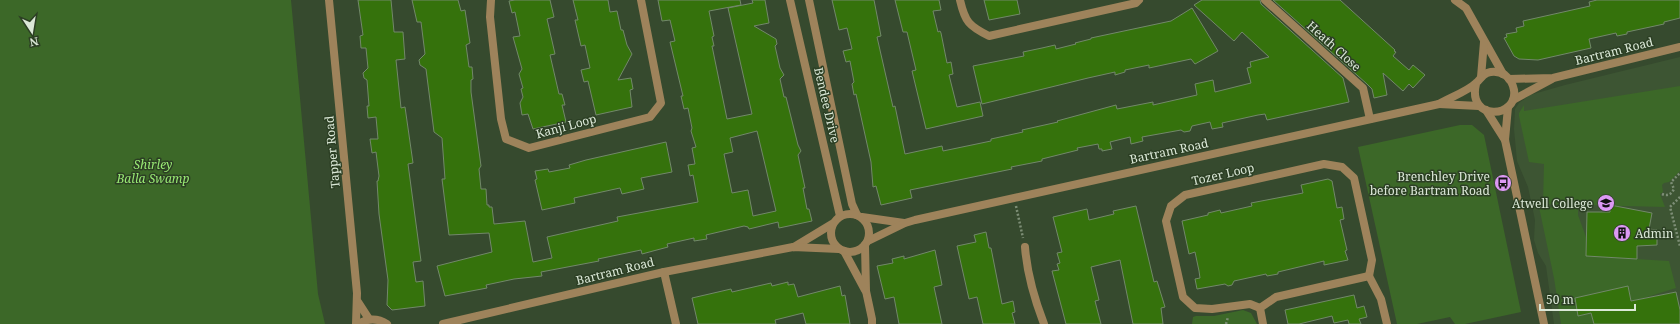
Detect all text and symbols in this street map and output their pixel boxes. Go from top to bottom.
north arrow [12,12,52,52]
street label: Heath Close [1303,17,1365,75]
street label: Bartram Road [1573,33,1655,69]
text: N [28,34,40,51]
street label: Bendee Drive [810,66,844,144]
street label: Kanji Loop [534,110,598,142]
street label: Tapper Road [320,114,344,189]
street label: Bartram Road [1128,134,1211,168]
park label: Shirley Balla Swamp [115,156,190,187]
street label: Tozer Loop [1190,159,1256,189]
place label: Brenchley Drive before Bartram Road [1370,168,1491,199]
bus stop icon: Brenchley Drive before Bartram Road [1493,173,1513,193]
school or university icon: Atwell College [1596,193,1616,213]
place label: Atwell College [1512,195,1593,212]
building icon: Admin [1612,223,1632,243]
place label: Admin [1635,225,1674,242]
street label: Bartram Road [574,253,656,289]
scale bar [1540,286,1635,312]
text: 50 m [1546,291,1574,308]

